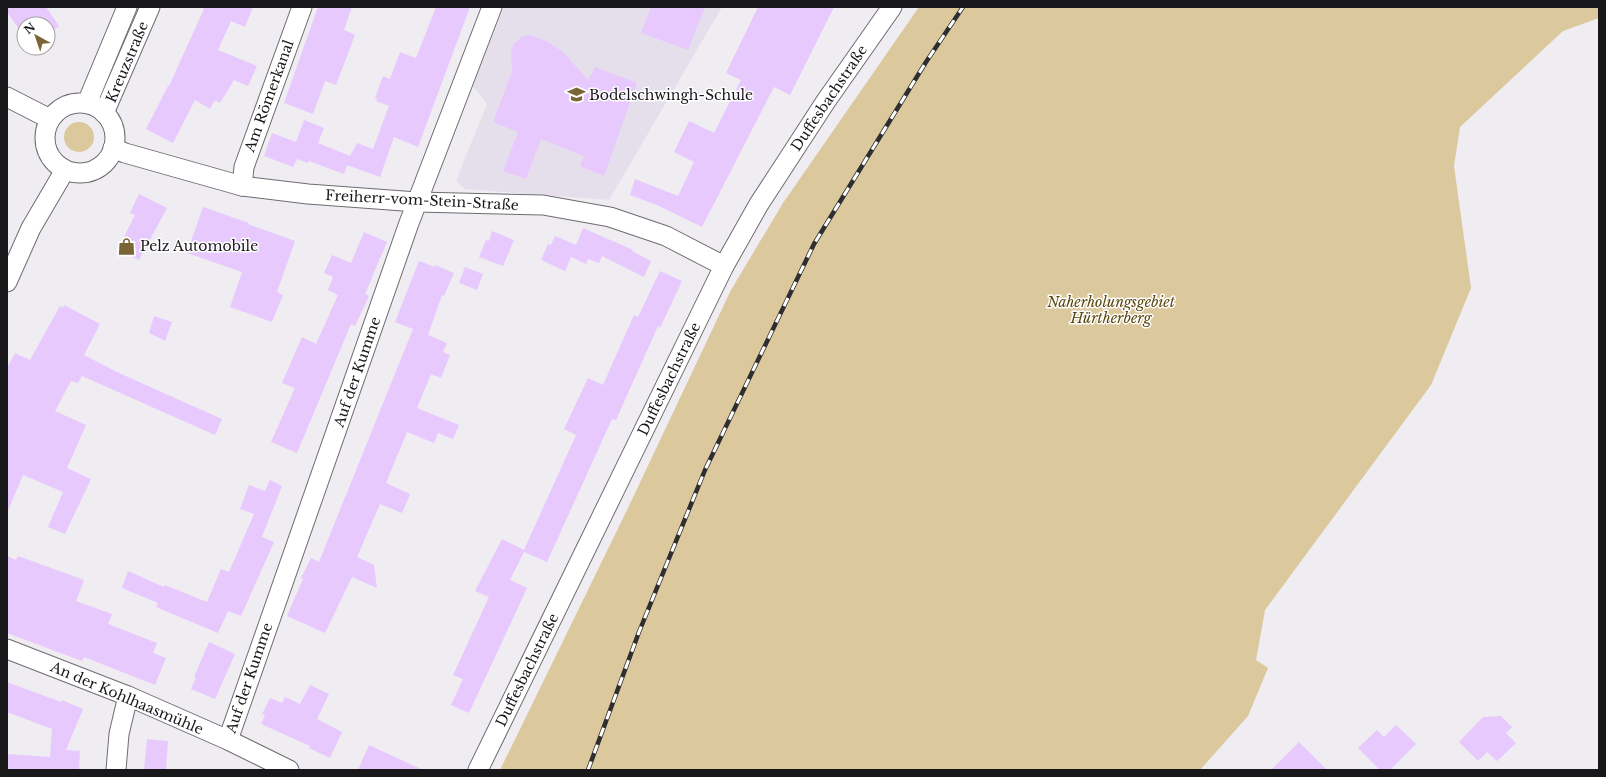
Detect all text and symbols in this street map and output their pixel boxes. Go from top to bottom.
north arrow [16,16,56,56]
text: N [21,19,39,37]
street label: Kreuzstraße [102,19,152,105]
street label: Am Römerkanal [240,37,298,155]
street label: Duffesbachstraße [787,42,871,154]
school or university icon: Bodelschwingh-Schule [566,85,586,105]
place label: Bodelschwingh-Schule [589,86,753,104]
street label: Freiherr-vom-Stein-Straße [325,186,519,214]
shop icon: Pelz Automobile [117,236,137,256]
place label: Pelz Automobile [140,237,258,255]
park label: Naherholungsgebiet Hürtherberg [1046,293,1176,327]
street label: Auf der Kumme [329,314,384,431]
street label: Duffesbachstraße [634,319,704,439]
street label: Duffesbachstraße [492,610,562,730]
street label: Auf der Kumme [221,620,276,737]
street label: An der Kohlhaasmühle [47,657,206,738]

